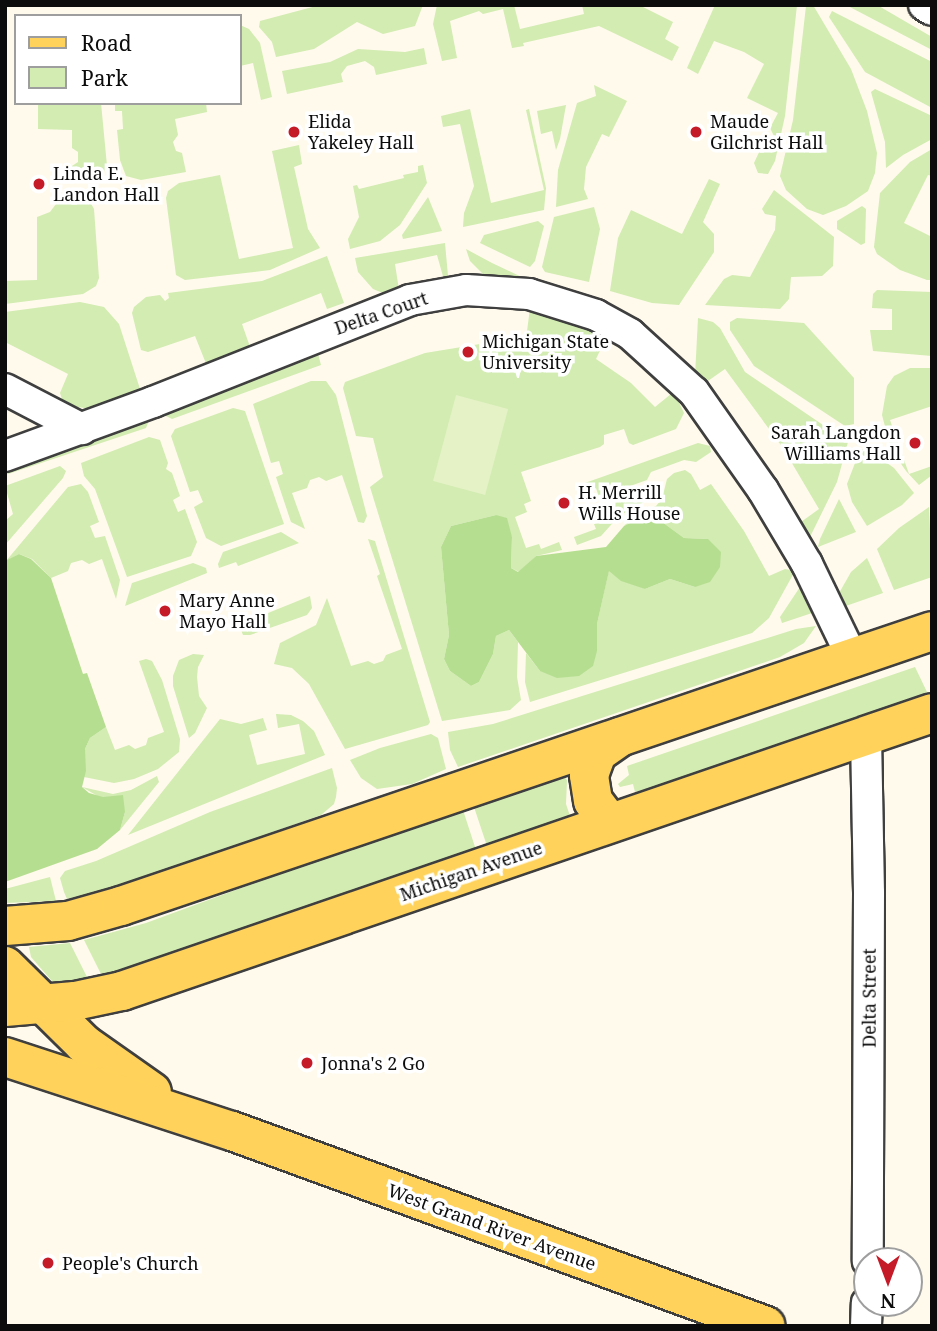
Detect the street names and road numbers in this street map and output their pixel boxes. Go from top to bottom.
street label: Delta Court [332,287,430,339]
street label: Michigan Avenue [397,837,545,905]
street label: Delta Street [858,948,880,1048]
street label: West Grand River Avenue [385,1179,599,1275]

